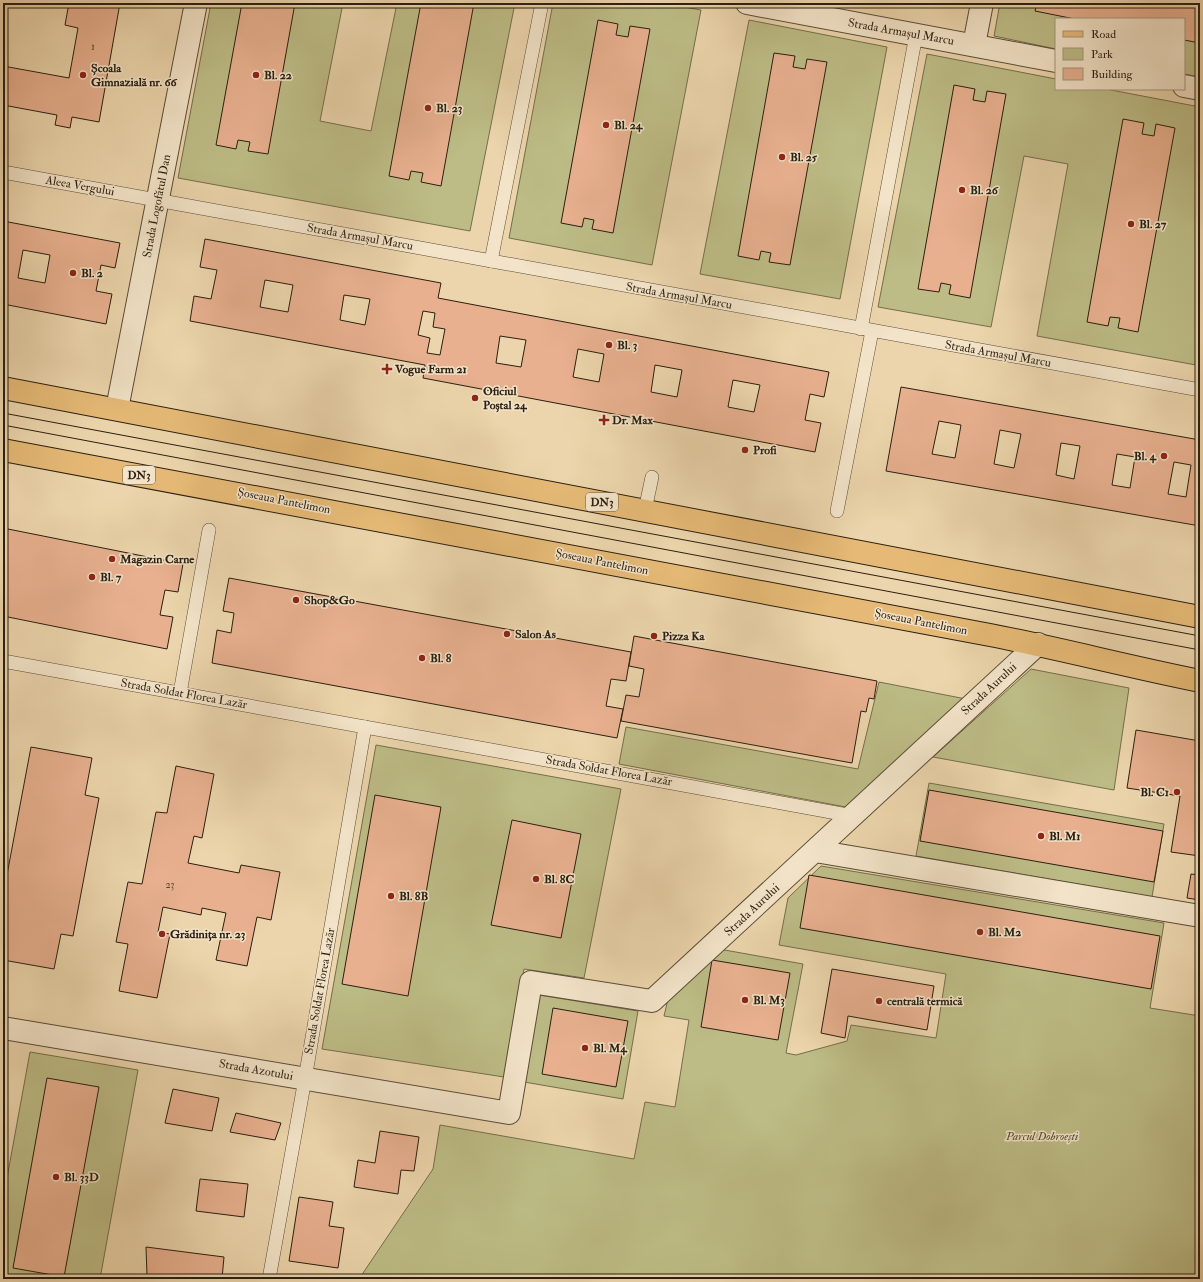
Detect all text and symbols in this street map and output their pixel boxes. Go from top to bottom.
street label: Strada Armașul Marcu [847,15,955,49]
legend [1055,18,1185,90]
text: Road [1091,27,1116,42]
house number: 1 [91,41,95,53]
text: Park [1091,47,1113,62]
place label: Școala Gimnazială nr. 66 [91,61,178,90]
text: Building [1091,67,1134,82]
place label: Bl. 22 [264,68,292,83]
marker: Școala Gimnazială nr. 66 [78,70,88,80]
marker: Bl. 22 [251,70,261,80]
place label: Bl. 23 [436,101,463,116]
marker: Bl. 23 [423,103,433,113]
place label: Bl. 24 [614,118,644,133]
marker: Bl. 24 [601,120,611,130]
place label: Bl. 25 [790,150,818,165]
marker: Bl. 25 [777,152,787,162]
street label: Strada Logofătul Dan [140,153,174,259]
street label: Aleea Vergului [43,172,116,199]
place label: Bl. 26 [970,183,999,198]
marker: Bl. 26 [957,185,967,195]
place label: Bl. 27 [1139,217,1167,232]
marker: Bl. 27 [1126,219,1136,229]
street label: Strada Armașul Marcu [306,220,414,254]
place label: Bl. 2 [81,266,103,281]
marker: Bl. 2 [68,268,78,278]
street label: Strada Armașul Marcu [625,279,733,313]
street label: Strada Armașul Marcu [944,337,1052,371]
place label: Bl. 3 [617,338,638,353]
marker: Bl. 3 [604,340,614,350]
place label: Vogue Farm 21 [394,362,467,377]
marker: Vogue Farm 21 [382,364,392,374]
place label: Oficiul Poștal 24 [483,384,528,413]
marker: Oficiul Poștal 24 [470,393,480,403]
place label: Dr. Max [612,413,653,428]
marker: Dr. Max [599,415,609,425]
place label: Profi [753,443,777,458]
marker: Profi [740,445,750,455]
place label: Bl. 4 [1134,449,1158,464]
marker: Bl. 4 [1159,451,1169,461]
road number: DN3 [123,466,155,484]
street label: Șoseaua Pantelimon [236,485,332,517]
road number: DN3 [586,493,618,511]
street label: Șoseaua Pantelimon [554,546,650,578]
place label: Magazin Carne [119,552,195,567]
marker: Magazin Carne [107,554,117,564]
place label: Bl. 7 [100,570,122,585]
marker: Bl. 7 [87,572,97,582]
place label: Shop&Go [304,593,355,608]
marker: Shop&Go [291,595,301,605]
street label: Șoseaua Pantelimon [873,606,969,638]
place label: Salon As [515,627,556,642]
marker: Salon As [502,629,512,639]
place label: Pizza Ka [662,629,706,644]
marker: Pizza Ka [649,631,659,641]
place label: Bl. 8 [430,651,452,666]
marker: Bl. 8 [417,653,427,663]
street label: Strada Aurului [958,660,1020,718]
street label: Strada Soldat Florea Lazăr [120,675,249,713]
street label: Strada Soldat Florea Lazăr [545,752,674,790]
place label: Bl. C1 [1140,785,1169,800]
marker: Bl. C1 [1172,787,1182,797]
place label: Bl. M1 [1049,829,1081,844]
marker: Bl. M1 [1036,831,1046,841]
place label: Bl. 8C [544,872,574,887]
marker: Bl. 8C [531,874,541,884]
house number: 23 [166,879,175,891]
street label: Strada Aurului [721,881,783,939]
place label: Bl. 8B [399,889,428,904]
marker: Bl. 8B [386,891,396,901]
place label: Bl. M2 [988,925,1021,940]
street label: Strada Soldat Florea Lazăr [301,926,339,1055]
place label: Grădinița nr. 23 [170,927,246,942]
marker: Bl. M2 [975,927,985,937]
marker: Grădinița nr. 23 [157,929,167,939]
place label: Bl. M3 [753,993,785,1008]
place label: centrală termică [887,994,963,1009]
marker: Bl. M3 [740,995,750,1005]
marker: centrală termică [874,996,884,1006]
place label: Bl. M4 [593,1041,628,1056]
marker: Bl. M4 [580,1043,590,1053]
street label: Strada Azotului [218,1056,294,1084]
park label: Parcul Dobroești [1005,1129,1079,1144]
place label: Bl. 33D [64,1170,99,1185]
marker: Bl. 33D [51,1172,61,1182]

